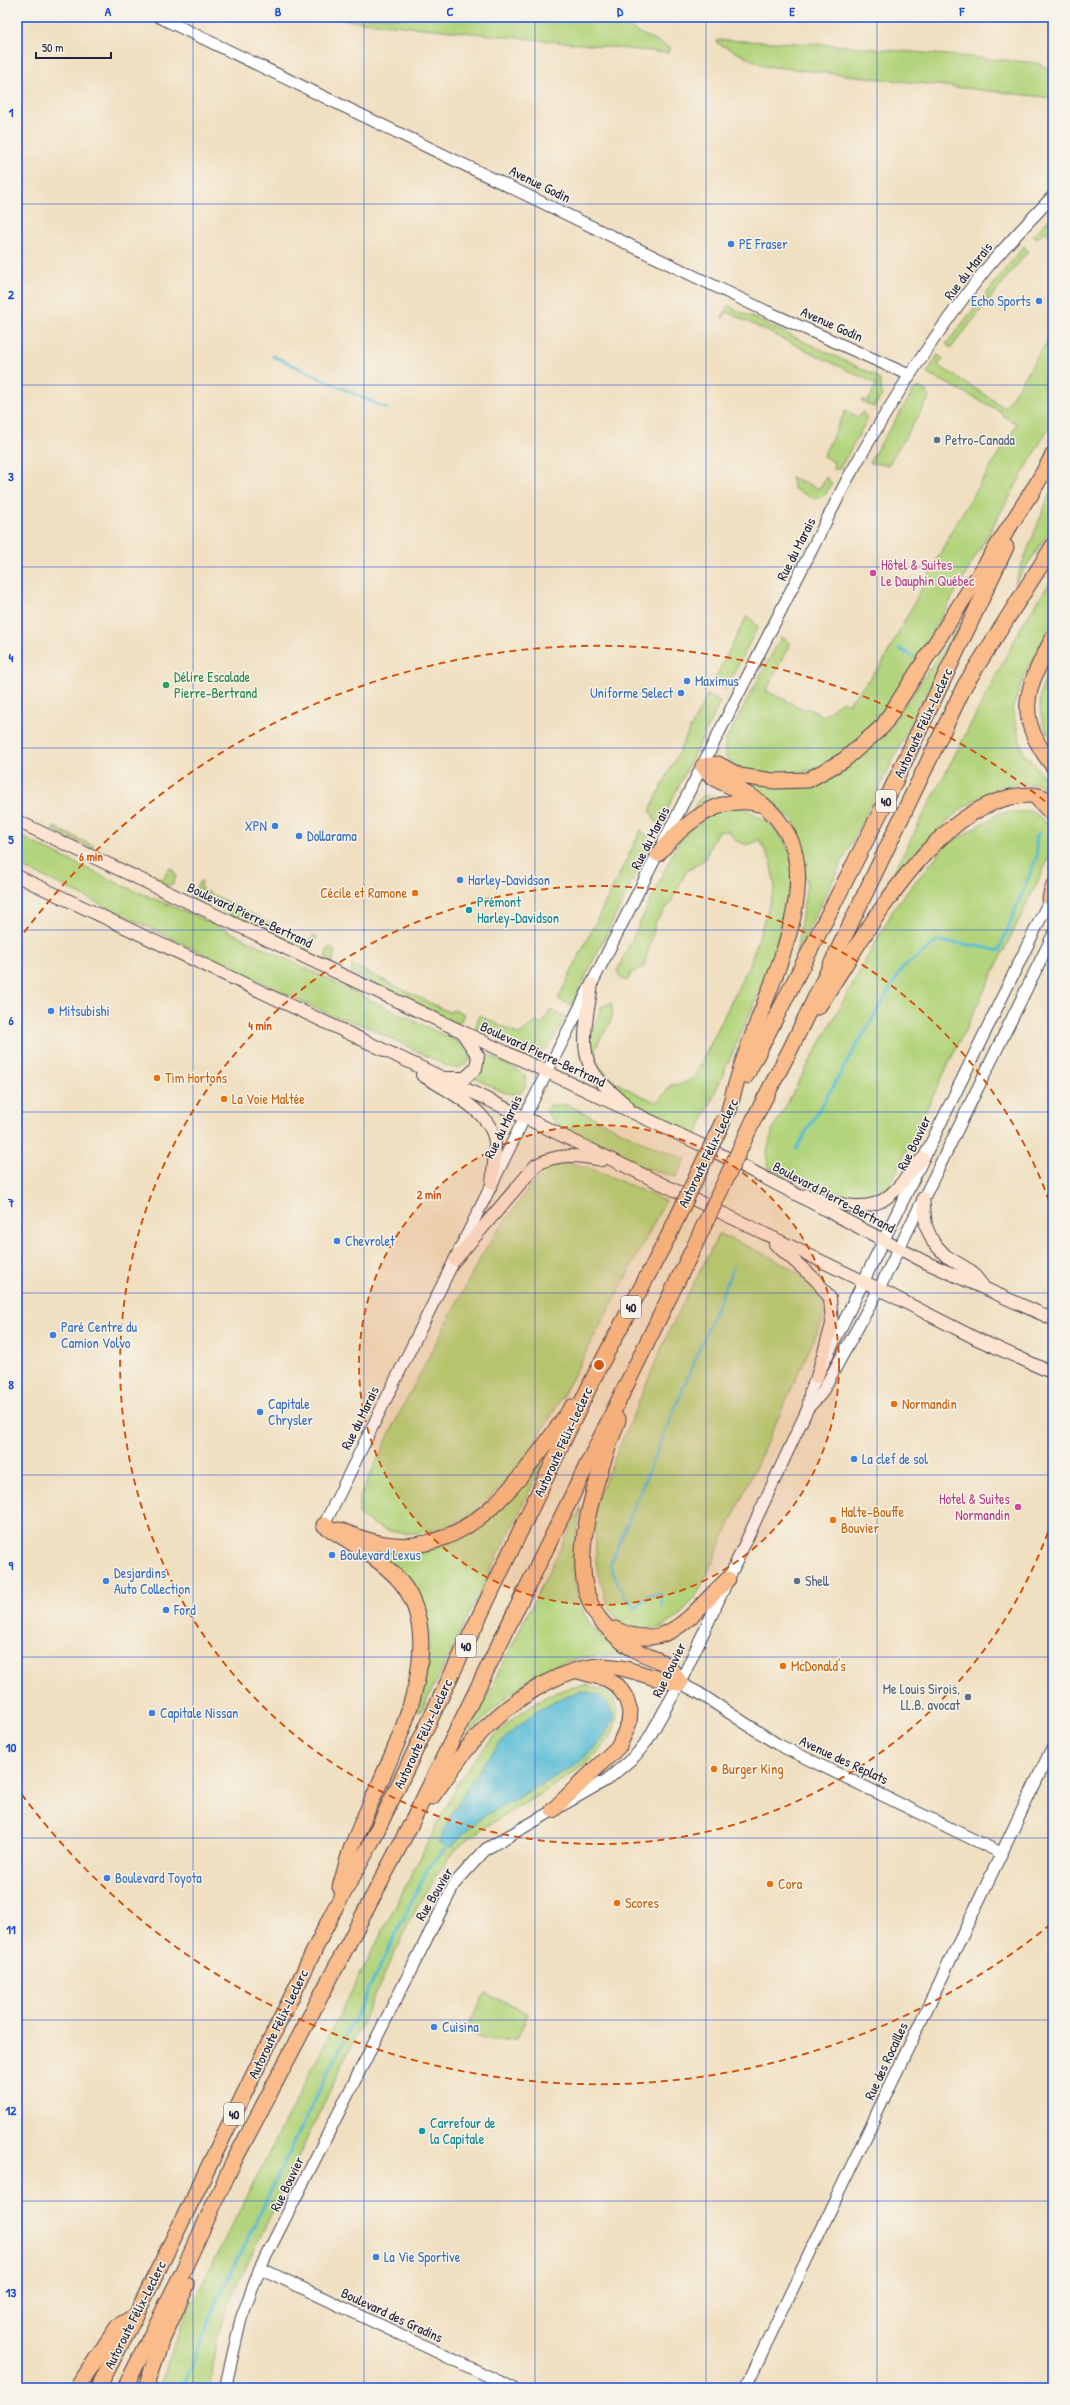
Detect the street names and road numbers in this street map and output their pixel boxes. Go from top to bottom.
street label: Avenue Godin [506,161,574,207]
street label: Rue du Marais [939,238,996,303]
street label: Avenue Godin [798,301,866,346]
street label: Rue du Marais [772,514,820,583]
street label: Autoroute Félix-Leclerc [889,664,957,781]
road number: 40 [876,790,896,812]
street label: Rue du Marais [626,803,674,872]
street label: Boulevard Pierre-Bertrand [185,877,316,952]
street label: Boulevard Pierre-Bertrand [478,1016,609,1091]
street label: Rue du Marais [479,1092,526,1162]
street label: Autoroute Félix-Leclerc [673,1095,742,1210]
street label: Rue Bouvier [892,1112,935,1173]
street label: Boulevard Pierre-Bertrand [770,1156,899,1237]
road number: 40 [621,1296,641,1318]
street label: Rue du Marais [336,1383,383,1453]
street label: Autoroute Félix-Leclerc [529,1383,597,1500]
road number: 40 [456,1635,476,1657]
street label: Rue Bouvier [647,1639,690,1700]
street label: Autoroute Félix-Leclerc [389,1675,457,1792]
street label: Avenue des Replats [796,1731,892,1789]
street label: Rue Bouvier [410,1863,457,1924]
street label: Autoroute Félix-Leclerc [243,1966,312,2081]
street label: Rue des Rocailles [859,2019,912,2103]
road number: 40 [224,2103,244,2125]
street label: Rue Bouvier [265,2153,308,2214]
street label: Autoroute Félix-Leclerc [99,2257,170,2372]
street label: Boulevard des Gradins [338,2283,446,2346]

